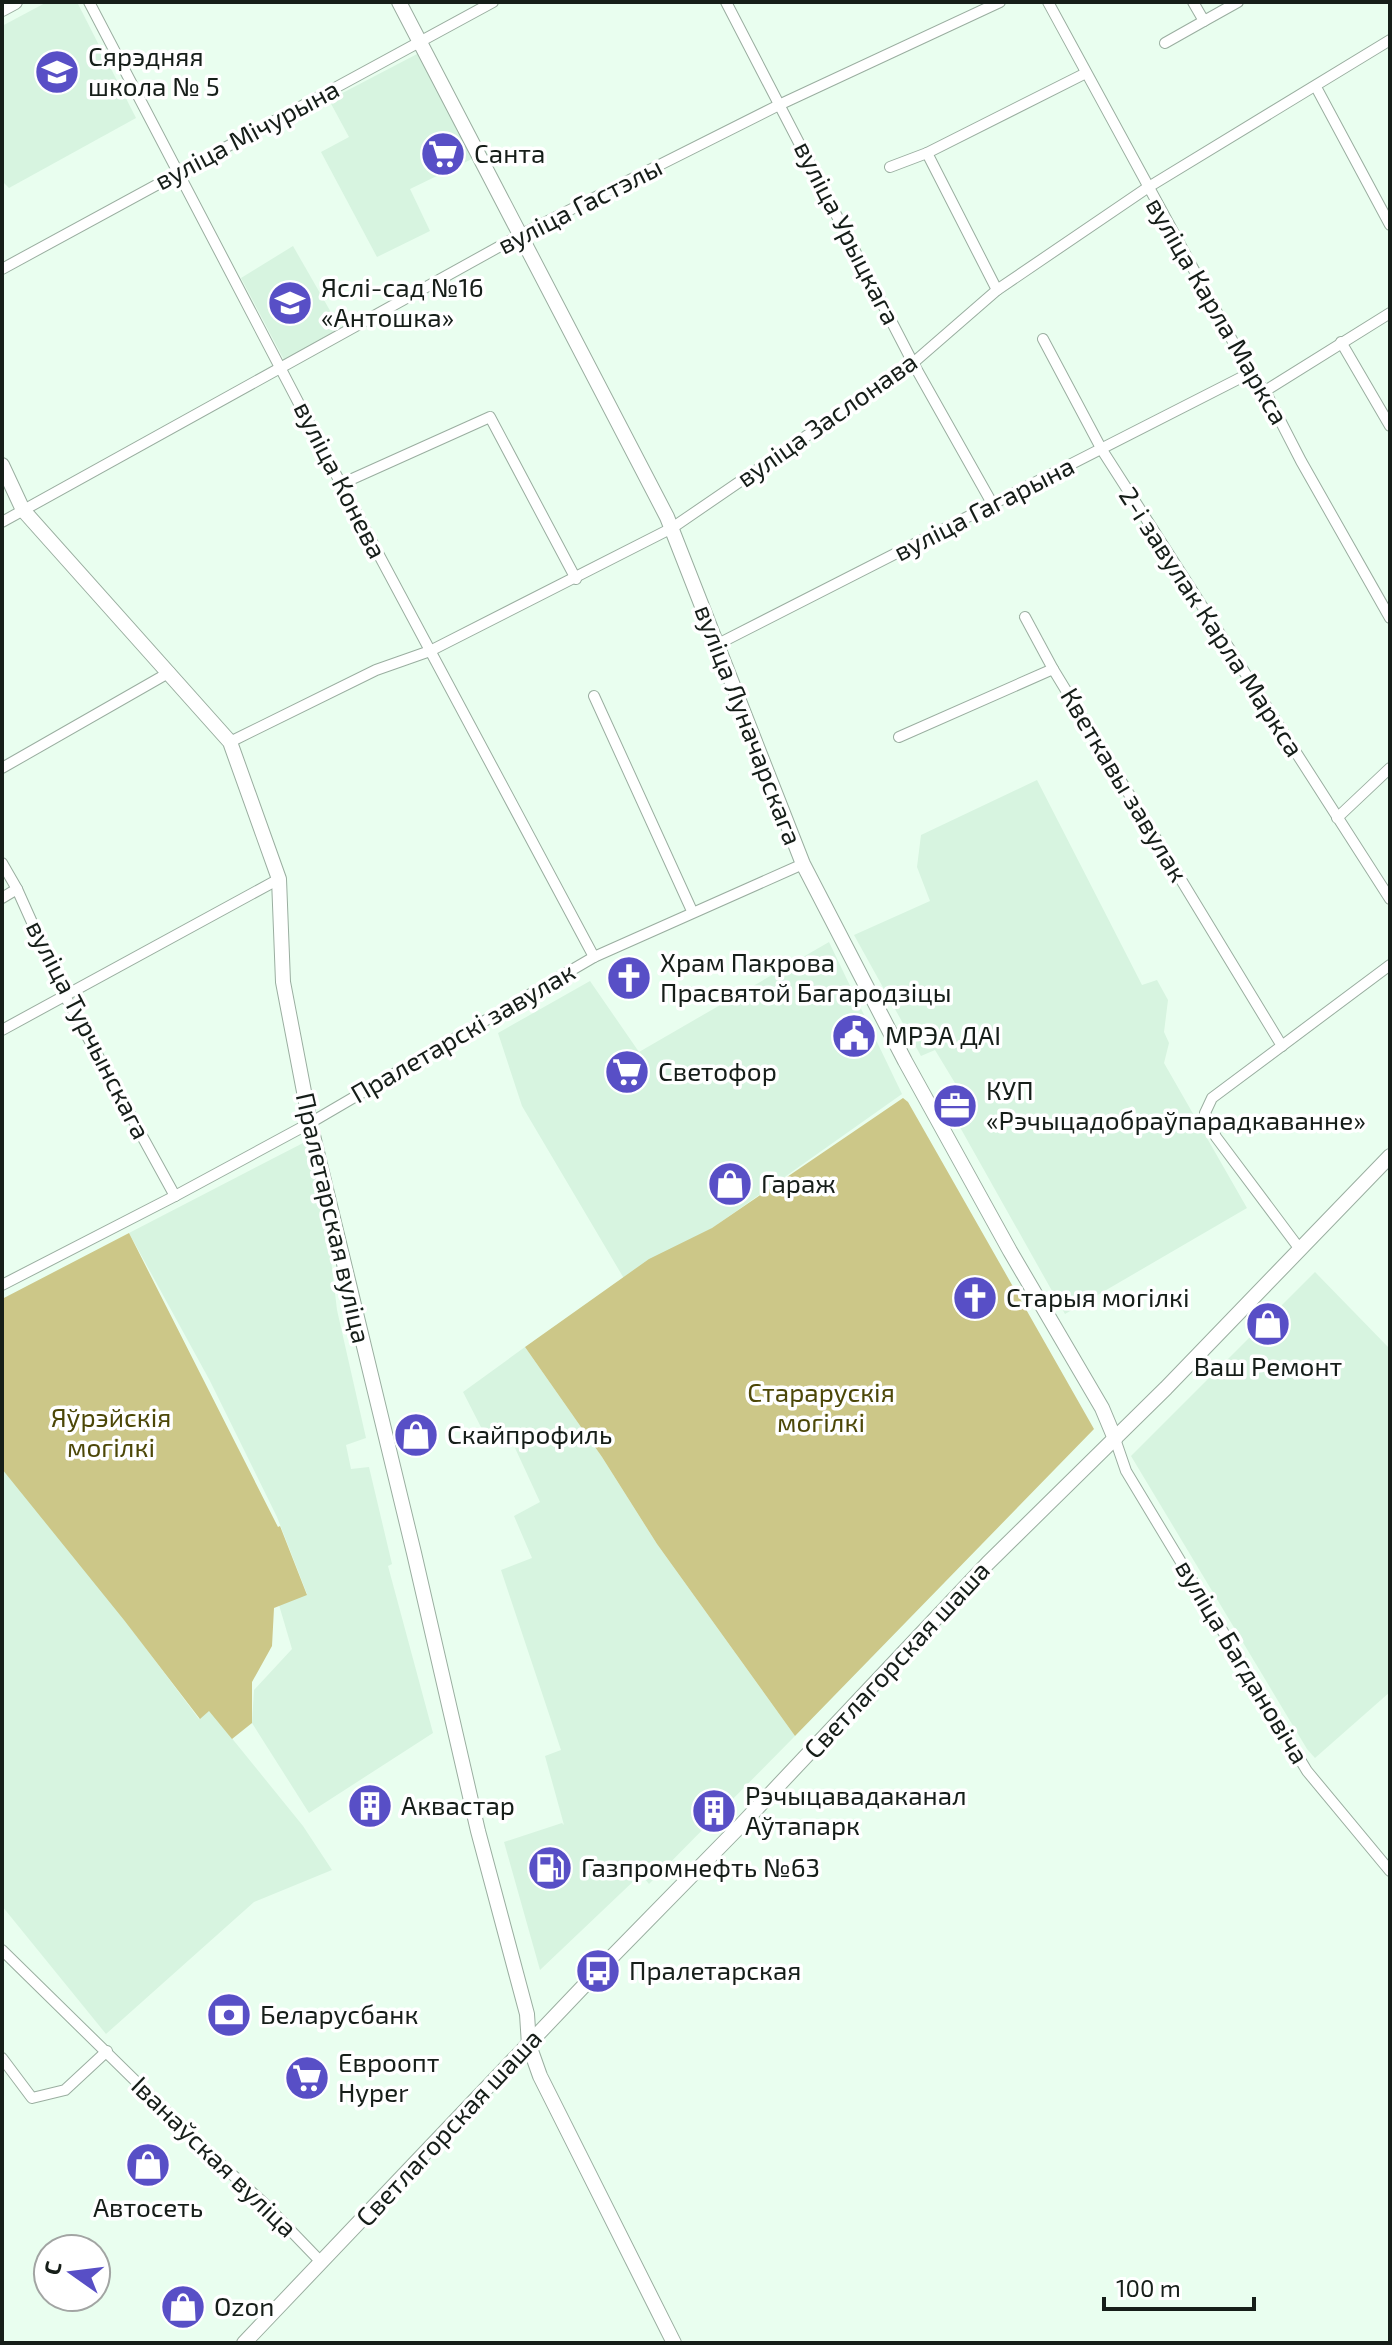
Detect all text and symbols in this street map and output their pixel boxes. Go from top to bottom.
place label: Сярэдняя школа № 5 [88,40,220,101]
school or university icon: Сярэдняя школа № 5 [33,48,81,96]
street label: вуліца Мічурына [149,72,344,196]
supermarket icon: Санта [419,130,467,178]
street label: вуліца Урыцкага [788,135,908,330]
place label: Санта [474,137,545,168]
street label: вуліца Гастэлы [492,150,667,260]
street label: вуліца Карла Маркса [1140,191,1296,430]
place label: Яслі-сад №16 «Антошка» [321,271,484,332]
school or university icon: Яслі-сад №16 «Антошка» [266,279,314,327]
street label: вуліца Заслонава [730,345,923,493]
street label: вуліца Конева [288,396,394,563]
street label: вуліца Гагарына [888,449,1079,567]
street label: 2-і завулак Карла Маркса [1113,481,1311,762]
street label: вуліца Луначарскага [688,600,810,849]
street label: Кветкавы завулак [1054,682,1195,887]
street label: вуліца Турчынскага [20,915,158,1144]
place label: Храм Пакрова Прасвятой Багародзіцы [660,946,952,1007]
church icon: Храм Пакрова Прасвятой Багародзіцы [605,954,653,1002]
street label: Пралетарскі завулак [345,955,580,1109]
public building icon: МРЭА ДАІ [830,1012,878,1060]
place label: МРЭА ДАІ [885,1019,1001,1050]
supermarket icon: Светофор [603,1048,651,1096]
place label: Светофор [658,1055,777,1086]
place label: КУП «Рэчыцадобраўпарадкаванне» [986,1074,1366,1136]
office icon: КУП «Рэчыцадобраўпарадкаванне» [931,1082,979,1130]
street label: Пралетарская вуліца [290,1089,378,1346]
shop icon: Гараж [706,1160,754,1208]
place label: Гараж [761,1167,836,1198]
church icon: Старыя могілкі [951,1274,999,1322]
place label: Старыя могілкі [1006,1281,1190,1312]
shop icon: Ваш Ремонт [1244,1300,1292,1348]
place label: Ваш Ремонт [1194,1350,1343,1381]
park label: Старарускія могілкі [747,1376,895,1437]
park label: Яўрэйскія могілкі [51,1401,171,1462]
shop icon: Скайпрофиль [392,1411,440,1459]
place label: Скайпрофиль [447,1418,612,1449]
street label: Светлагорская шаша [797,1554,995,1764]
street label: вуліца Багдановіча [1169,1554,1316,1769]
place label: Рэчыцавадаканал Аўтапарк [745,1779,967,1841]
building icon: Аквастар [346,1782,394,1830]
building icon: Рэчыцавадаканал Аўтапарк [690,1787,738,1835]
place label: Аквастар [401,1789,515,1820]
fuel station icon: Газпромнефть №63 [526,1844,574,1892]
place label: Газпромнефть №63 [581,1851,820,1882]
bus stop icon: Пралетарская [574,1947,622,1995]
place label: Пралетарская [629,1954,801,1985]
bank icon: Беларусбанк [205,1991,253,2039]
place label: Беларусбанк [260,1998,418,2030]
street label: Светлагорская шаша [349,2022,547,2232]
place label: Евроопт Hyper [338,2046,440,2107]
supermarket icon: Евроопт Hyper [283,2054,331,2102]
street label: Іванаўская вуліца [125,2069,304,2243]
shop icon: Автосеть [124,2141,172,2189]
place label: Автосеть [93,2191,203,2222]
north arrow [32,2233,112,2313]
text: С [37,2258,66,2277]
scale bar [1104,2261,1254,2311]
text: 100 m [1116,2273,1181,2302]
shop icon: Ozon [159,2283,207,2331]
place label: Ozon [214,2290,274,2321]

